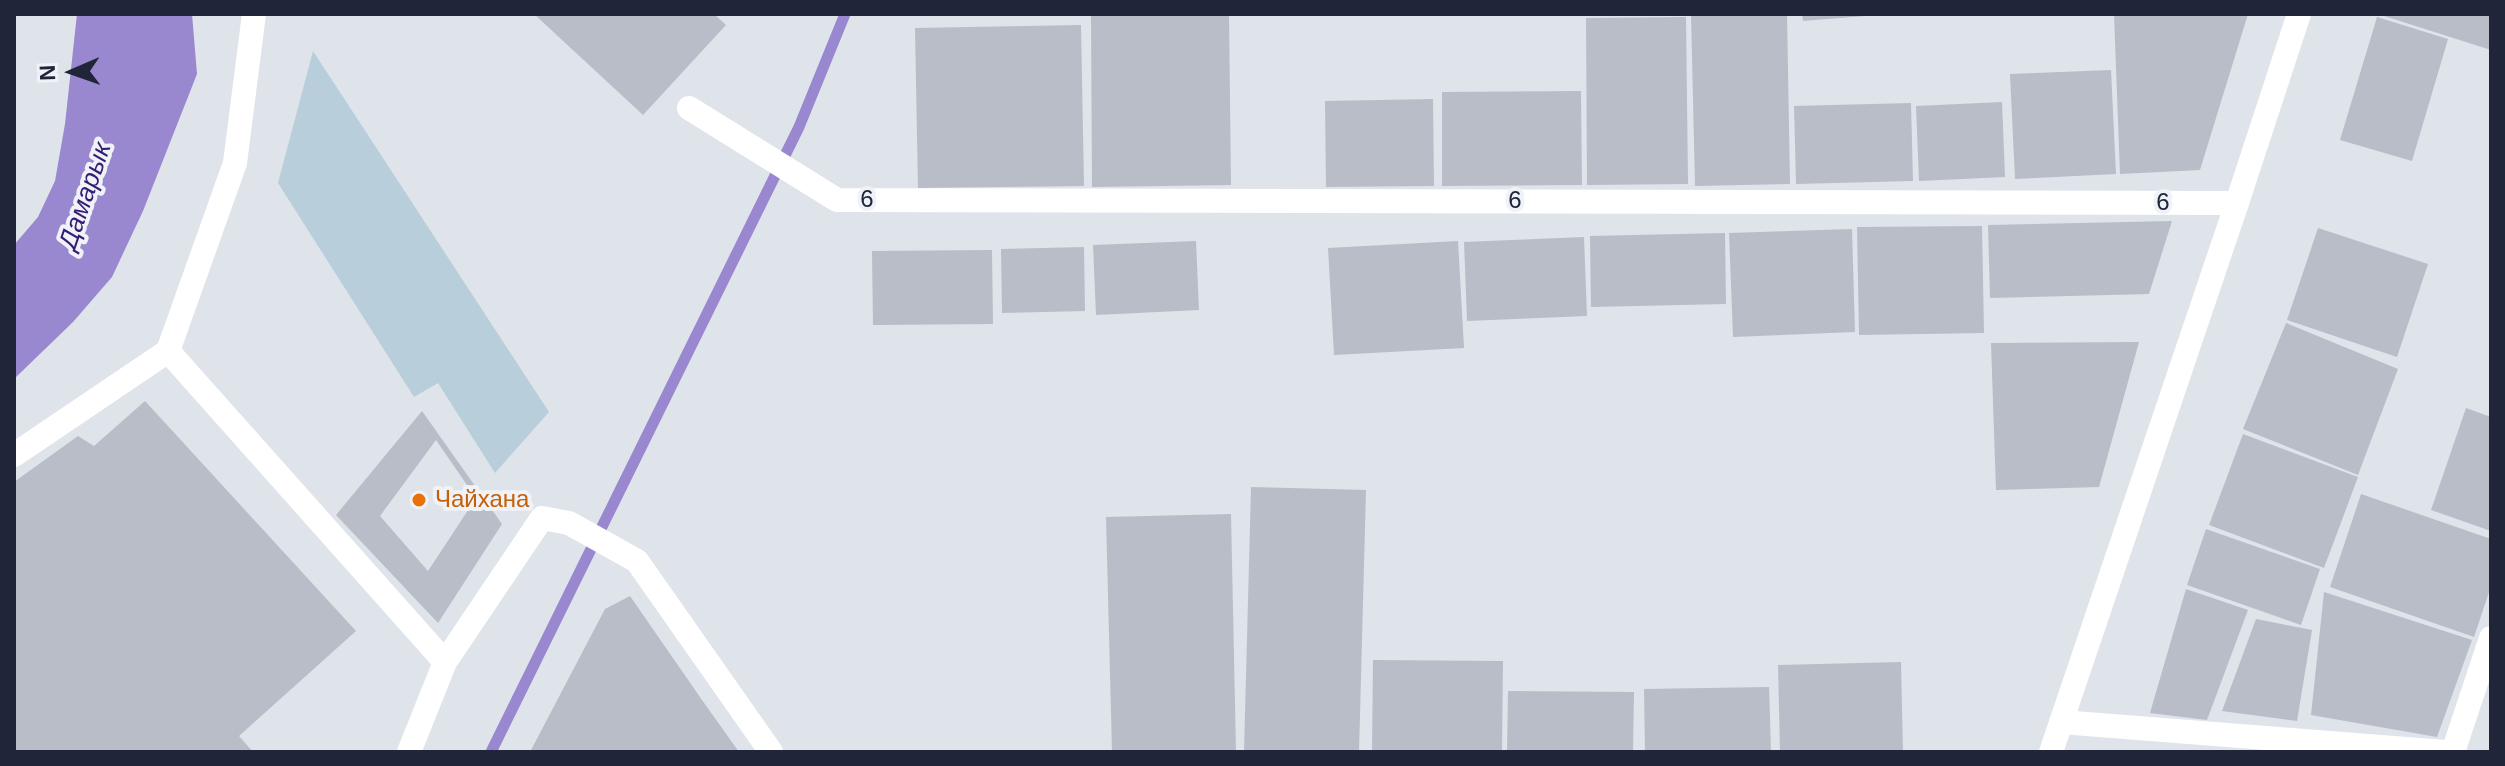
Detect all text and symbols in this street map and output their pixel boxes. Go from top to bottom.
north arrow [32,32,112,112]
text: N [35,64,60,81]
water label: Дамарык [53,138,119,254]
street label: 6 [860,186,874,214]
street label: 6 [1508,187,1522,215]
street label: 6 [2156,189,2170,217]
place label: Чайхана [435,486,529,514]
marker: Чайхана [410,491,428,509]

